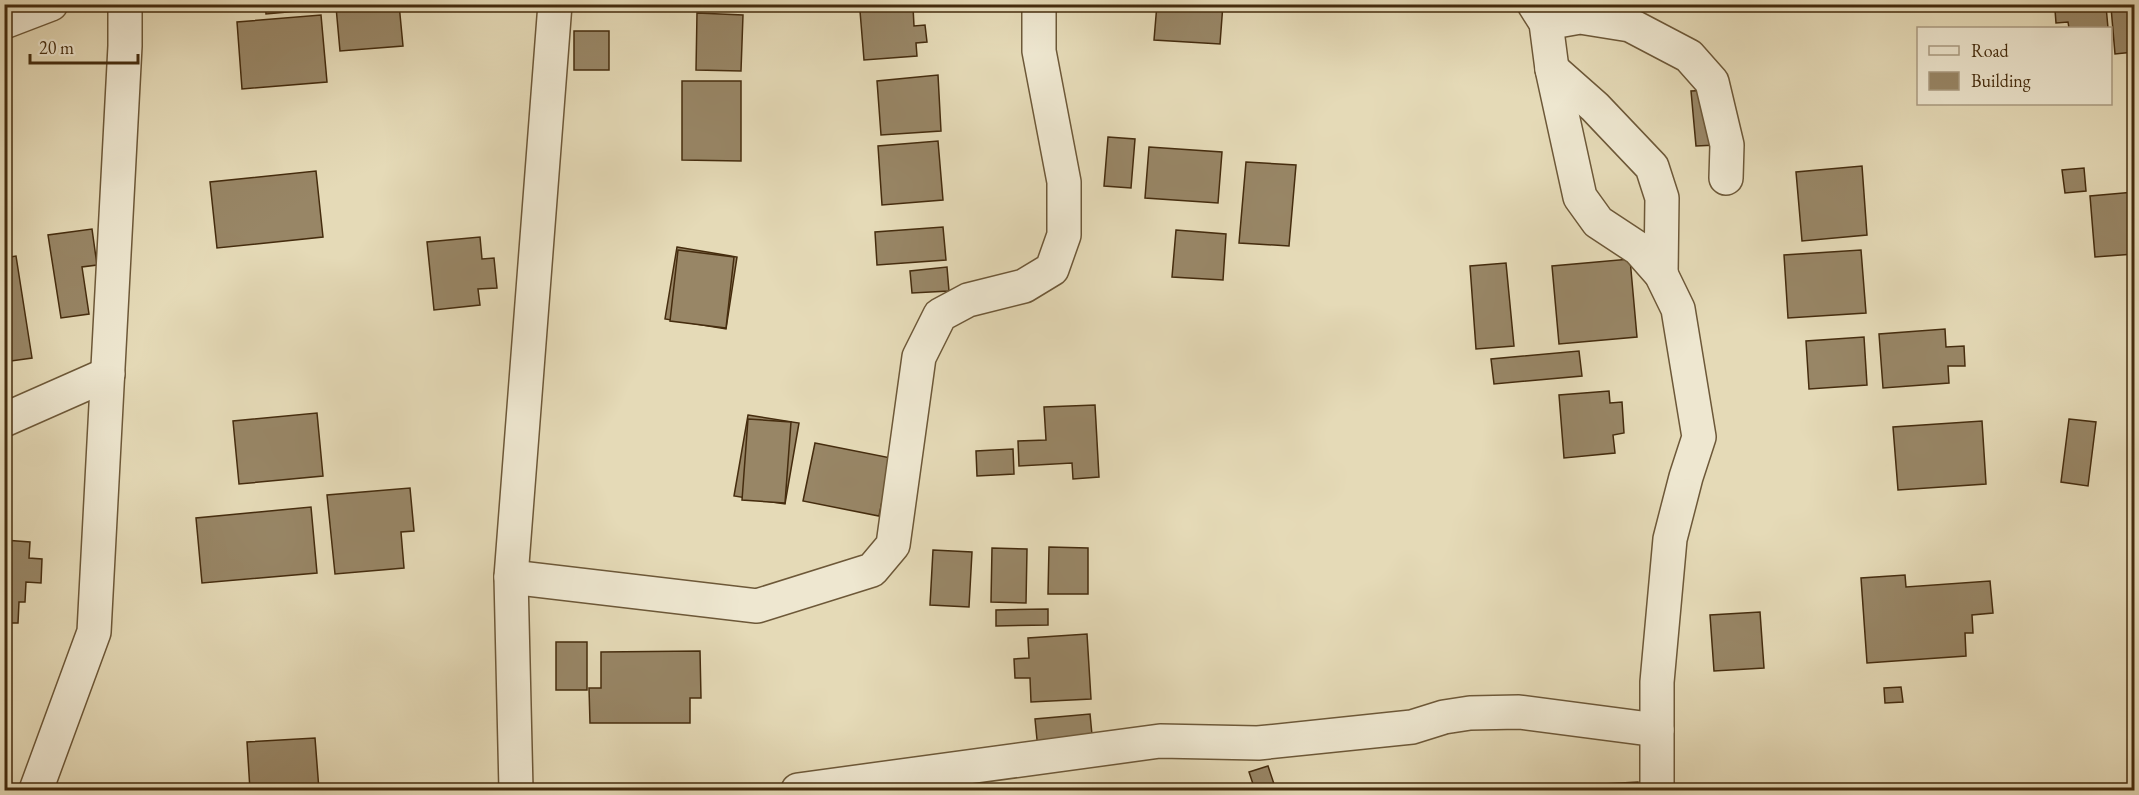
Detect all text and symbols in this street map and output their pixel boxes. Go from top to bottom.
scale bar [30,27,138,65]
legend [1917,27,2112,105]
text: 20 m [39,36,74,59]
text: Road [1971,39,2010,62]
text: Building [1971,69,2031,92]

